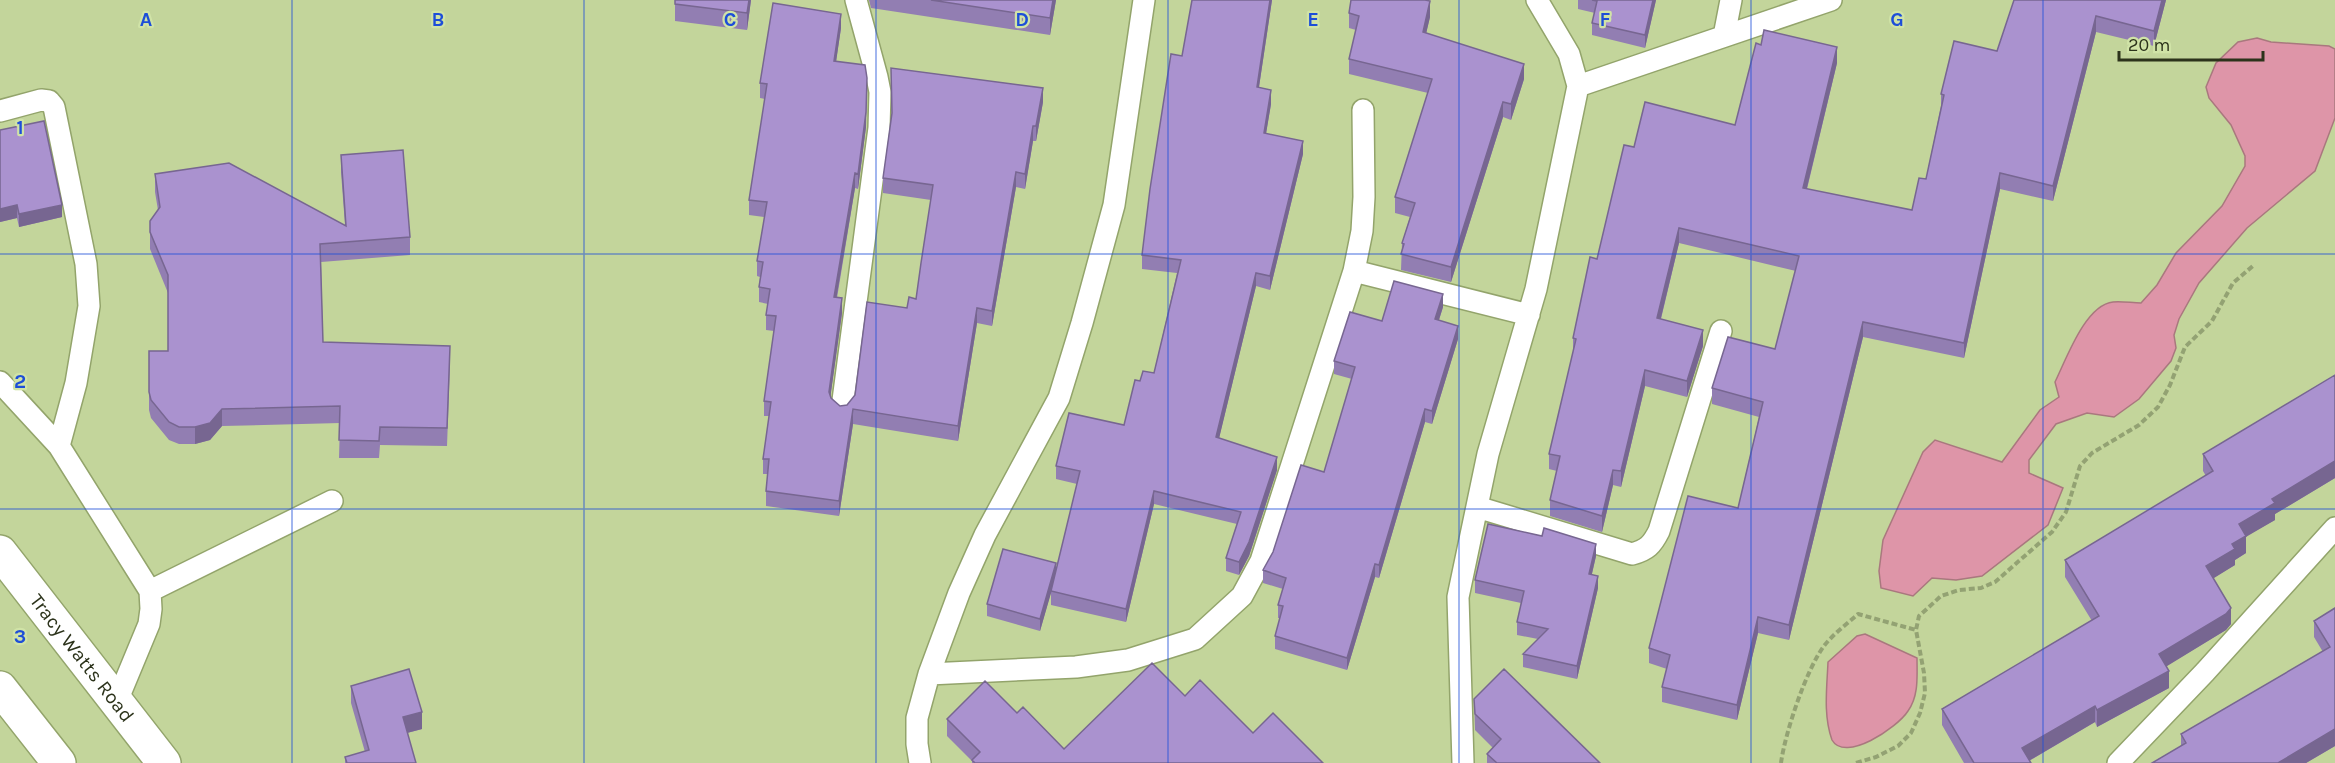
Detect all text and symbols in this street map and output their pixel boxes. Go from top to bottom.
text: A [140,8,153,31]
text: B [432,8,444,31]
text: C [724,8,736,31]
text: D [1015,8,1029,31]
text: E [1307,8,1319,31]
text: F [1600,8,1611,31]
text: G [1890,8,1904,31]
scale bar [2119,24,2263,62]
text: 20 m [2128,34,2170,56]
text: 1 [16,116,24,139]
text: 2 [14,370,26,393]
street label: Tracy Watts Road [25,590,139,727]
text: 3 [14,625,26,648]

